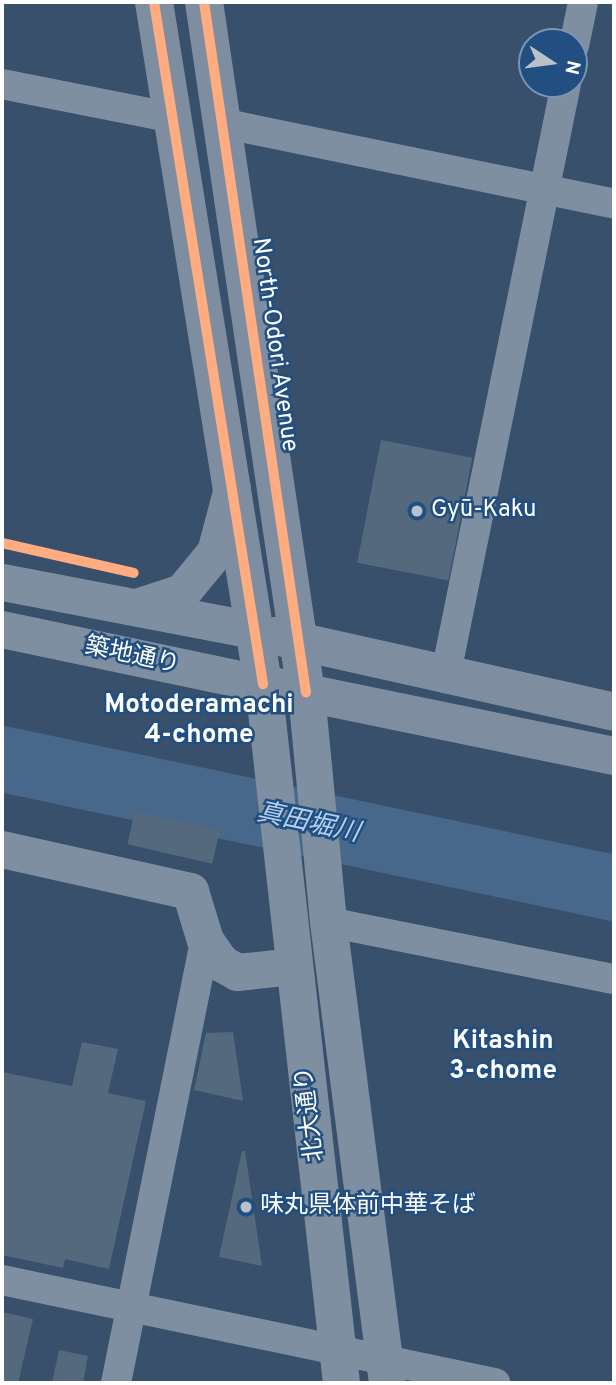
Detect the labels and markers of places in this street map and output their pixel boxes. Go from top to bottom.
place label: Gyū-Kaku [431,497,537,525]
marker: Gyū-Kaku [409,503,425,519]
place label: 味丸県体前中華そば [260,1193,476,1221]
marker: 味丸県体前中華そば [238,1199,254,1215]

